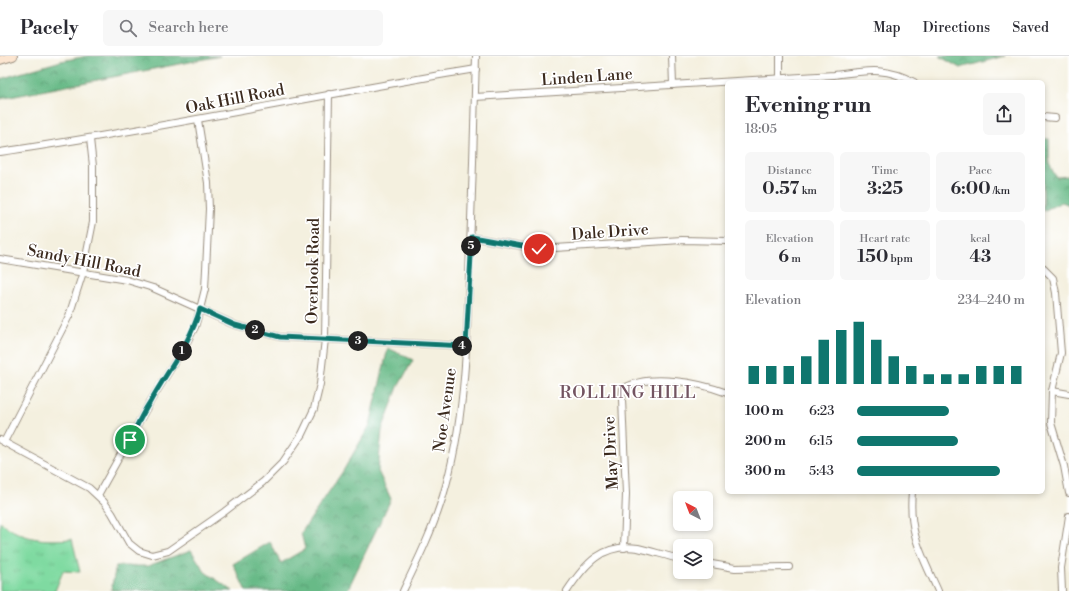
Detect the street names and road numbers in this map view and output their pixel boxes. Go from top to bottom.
street label: Linden Lane [541,64,633,90]
street label: Oak Hill Road [184,80,286,118]
street label: Overlook Road [302,218,324,324]
street label: Dale Drive [571,219,649,245]
street label: Sandy Hill Road [26,240,142,282]
street label: Noe Avenue [429,367,461,453]
street label: May Drive [599,416,623,490]

